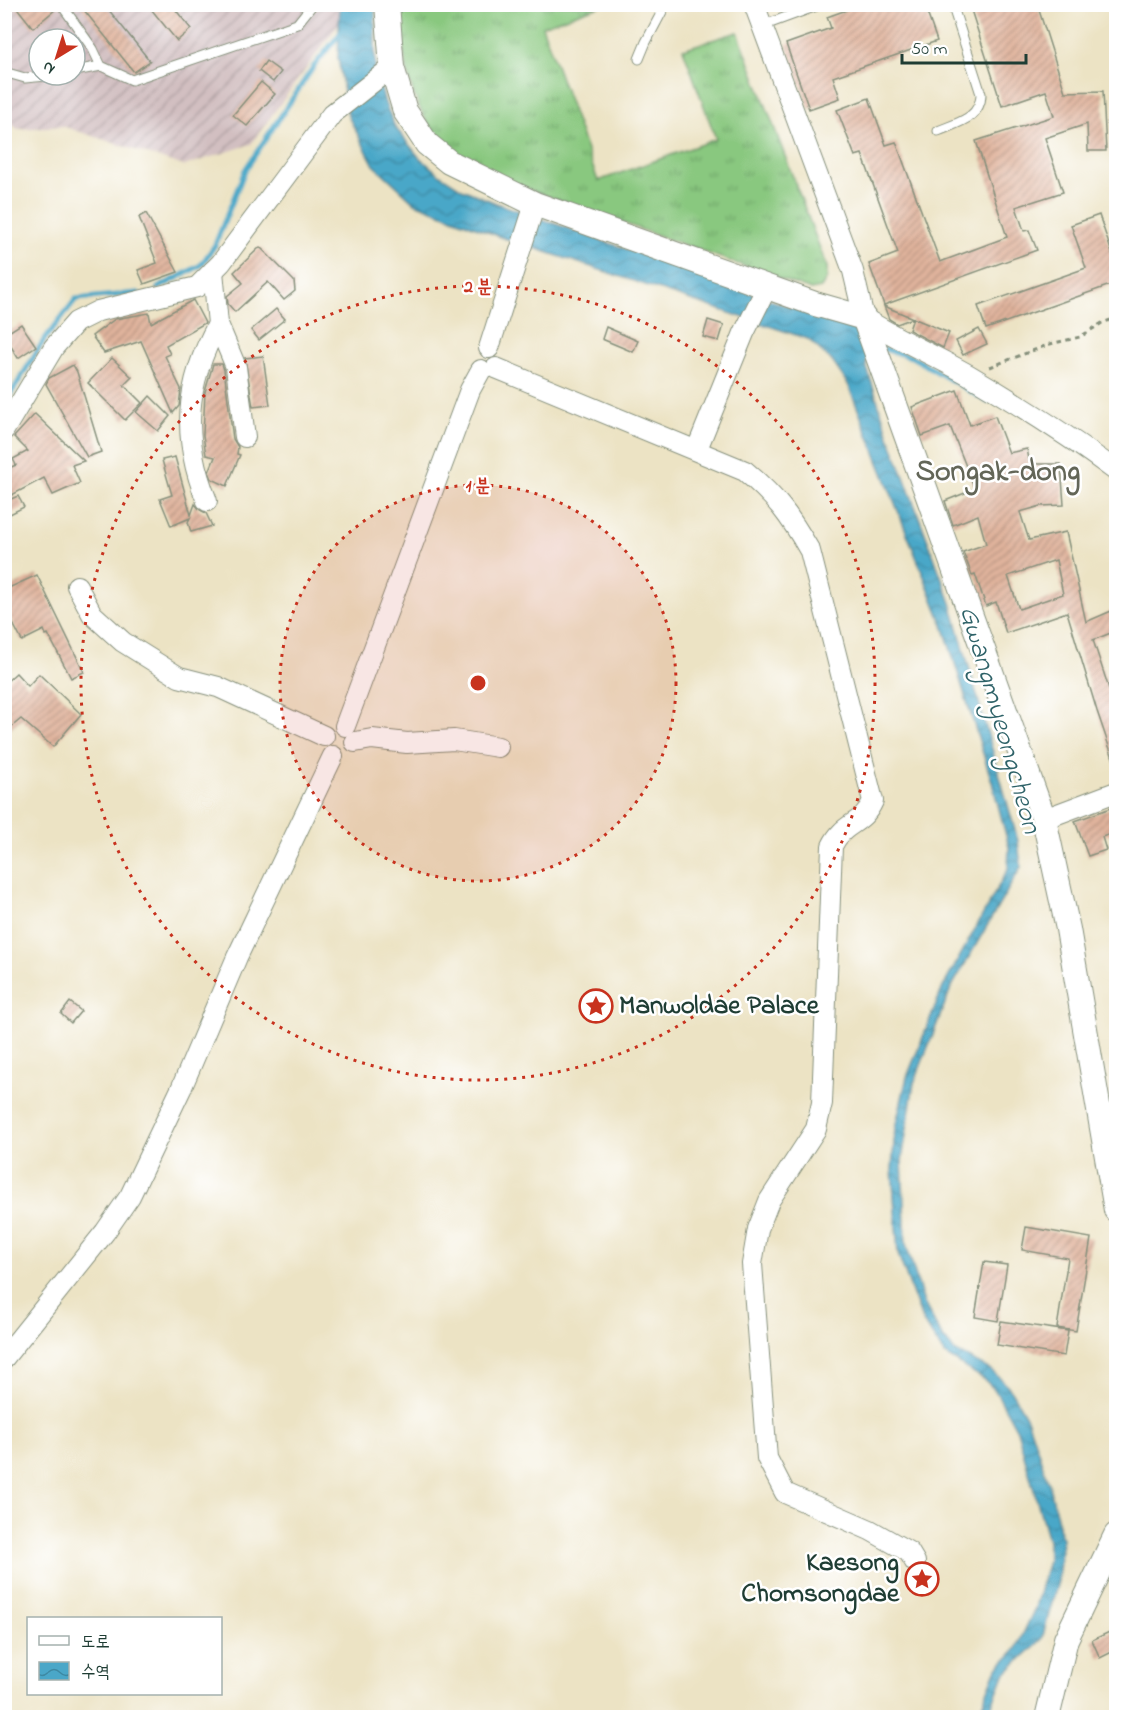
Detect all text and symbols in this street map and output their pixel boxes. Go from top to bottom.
north arrow [27,27,87,87]
scale bar [902,27,1026,65]
text: 50 m [911,37,948,63]
text: N [37,54,61,80]
text: 2 분 [463,275,492,301]
district label: Songak-dong [916,451,1080,496]
text: 1 분 [466,474,490,500]
water label: Gwangmyeongcheon [947,601,1051,840]
centre of rings [468,673,488,693]
place label: Manwoldae Palace [619,987,820,1026]
place icon: Manwoldae Palace [578,988,614,1024]
place label: Kaesong Chomsongdae [741,1544,900,1615]
place icon: Kaesong Chomsongdae [904,1561,940,1597]
legend [27,1617,222,1695]
text: 도로 [81,1630,110,1656]
text: 수역 [81,1660,110,1686]

